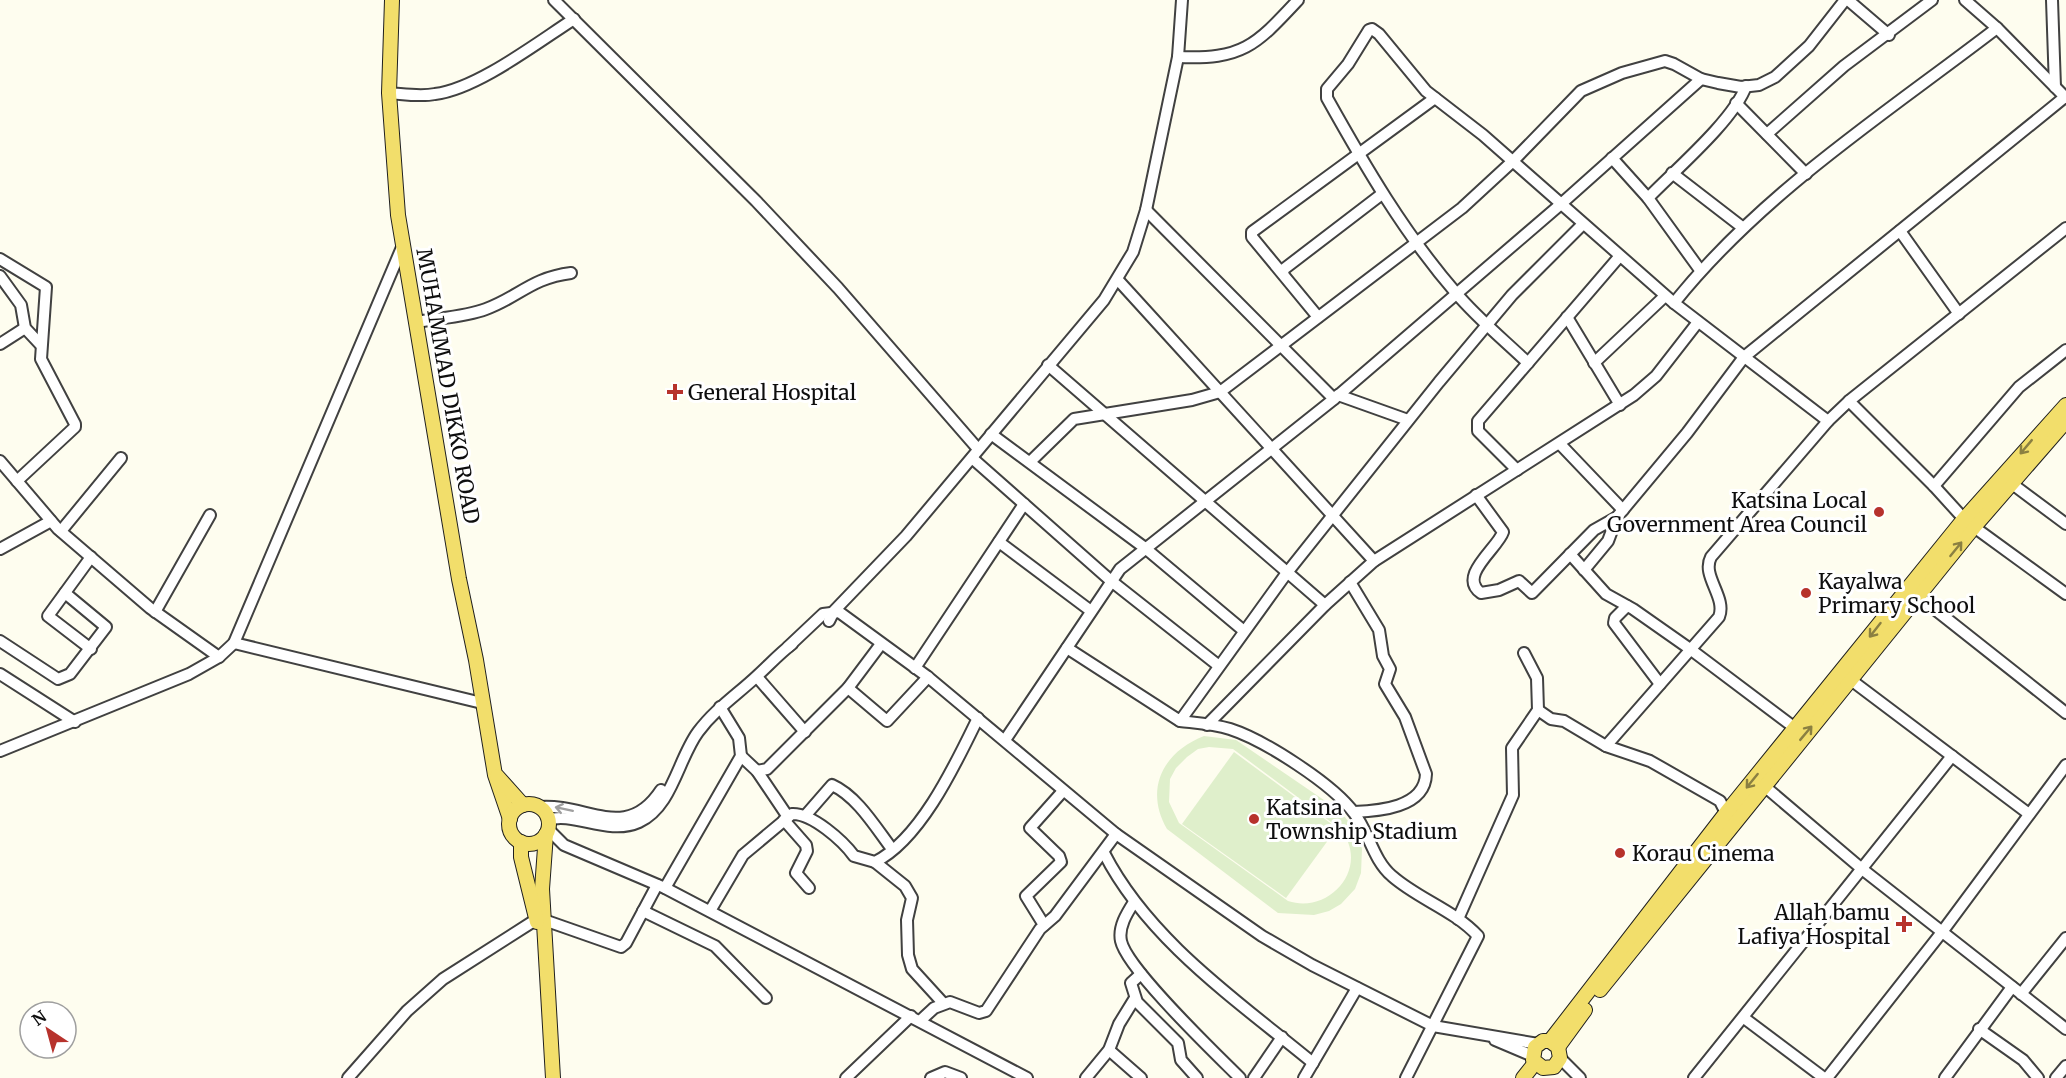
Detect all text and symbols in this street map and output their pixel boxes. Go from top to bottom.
street label: MUHAMMAD DIKKO ROAD [410,246,486,526]
place label: General Hospital [688,379,857,406]
marker: General Hospital [666,383,684,401]
one-way arrow [2019,439,2033,454]
place label: Katsina Local Government Area Council [1607,487,1867,538]
marker: Katsina Local Government Area Council [1872,505,1886,519]
one-way arrow [1949,541,1962,557]
place label: Kayalwa Primary School [1818,568,1976,619]
marker: Kayalwa Primary School [1799,586,1813,600]
one-way arrow [1869,622,1882,638]
one-way arrow [1799,726,1813,741]
one-way arrow [1745,773,1759,788]
place label: Katsina Township Stadium [1266,794,1458,845]
one-way arrow [555,802,574,814]
marker: Katsina Township Stadium [1247,812,1261,826]
place label: Korau Cinema [1632,840,1774,867]
marker: Korau Cinema [1613,846,1627,860]
place label: Allah bamu Lafiya Hospital [1738,899,1890,950]
marker: Allah bamu Lafiya Hospital [1895,915,1913,933]
north arrow [18,1000,78,1060]
text: N [28,1006,50,1030]

